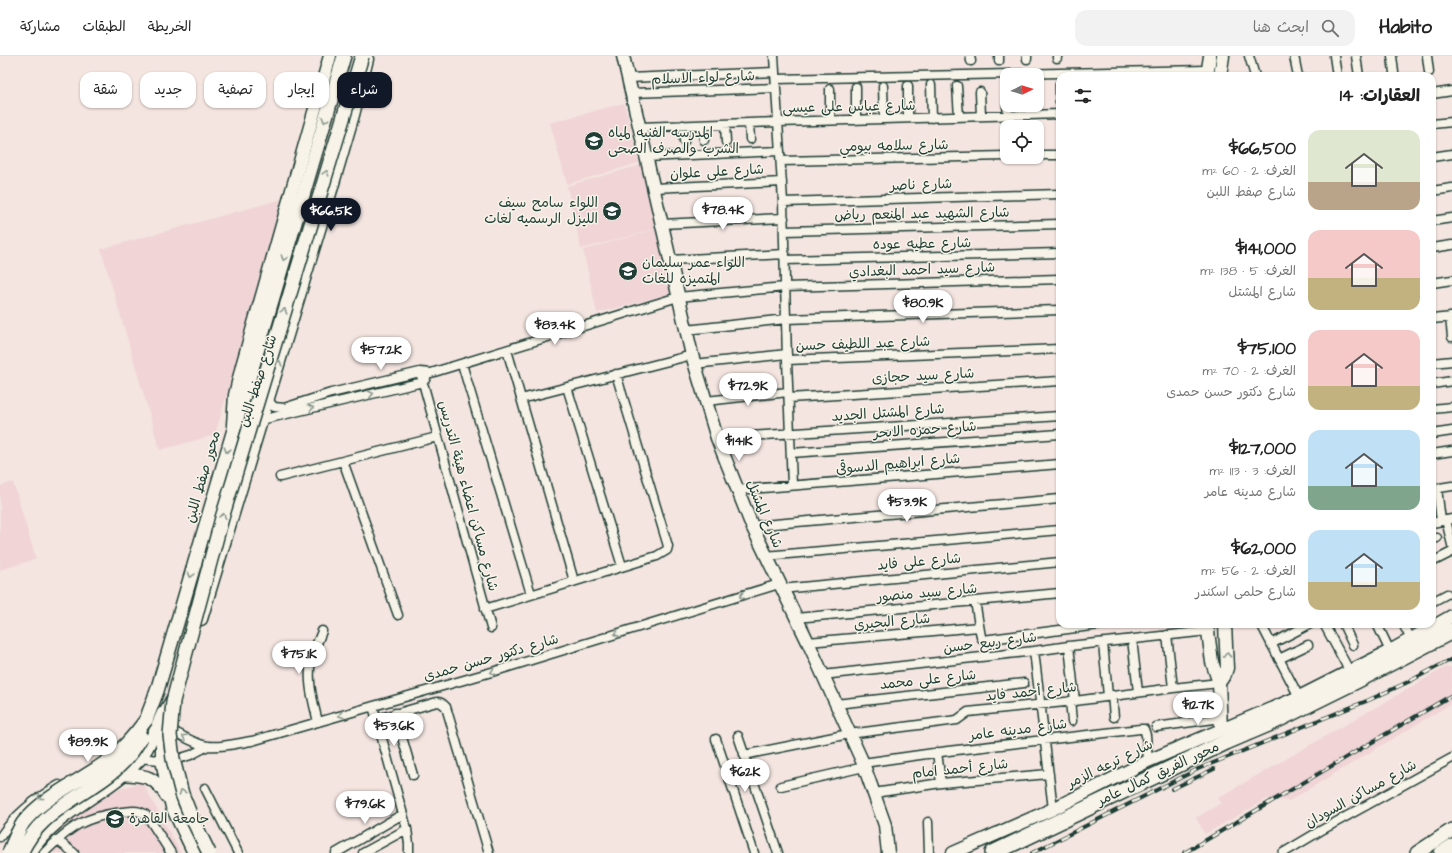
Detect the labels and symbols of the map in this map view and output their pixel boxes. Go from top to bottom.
street label: شارع لواء الاسلام [651,66,755,90]
north arrow [1000,68,1044,112]
street label: شارع عباس على عيسى [782,96,916,118]
one-way arrow [321,117,330,124]
place label: المدرسه الفنيه لمياه الشرب والصرف الصحى [608,123,739,159]
school or university icon: المدرسه الفنيه لمياه الشرب والصرف الصحى [583,130,605,152]
street label: شارع سلامه بيومي [839,135,949,159]
street label: شارع على علوان [670,160,764,184]
one-way arrow [321,170,330,177]
street label: شارع ناصر [889,174,952,196]
place label: اللواء سامح سيف الليزل الرسميه لغات [484,193,598,229]
pin: $78.4K [690,197,756,231]
pin: $66.5K [298,198,364,232]
school or university icon: اللواء سامح سيف الليزل الرسميه لغات [601,200,623,222]
street label: شارع الشهيد عبد المنعم رياض [834,202,1010,226]
street label: شارع عطيه عوده [873,233,971,255]
place label: اللواء عمر سليمان المتميزه للغات [642,253,745,289]
one-way arrow [280,255,289,262]
street label: شارع سيد احمد البغدادي [848,257,996,283]
school or university icon: اللواء عمر سليمان المتميزه للغات [617,260,639,282]
pin: $80.9K [890,290,956,324]
one-way arrow [279,308,288,315]
pin: $83.4K [522,312,588,346]
street label: شارع صفط اللبن [234,332,282,430]
street label: شارع عبد اللطيف حسن [795,332,931,356]
pin: $57.2K [348,337,414,371]
one-way arrow [274,360,283,367]
street label: شارع سيد حجازى [871,363,975,389]
pin: $72.9K [715,373,781,407]
one-way arrow [368,390,374,398]
street label: شارع مساكن اعضاء هيئة التدريس [433,398,503,594]
street label: شارع المشتل الجديد [831,399,945,427]
one-way arrow [307,404,314,413]
street label: شارع حمزه الابحر [872,416,977,444]
street label: محور صفط اللبن [180,428,226,526]
pin: $141K [711,428,767,462]
one-way arrow [223,446,232,453]
street label: شارع ابراهيم الدسوقى [835,449,961,479]
street label: شارع المشتل [741,477,787,551]
pin: $53.9K [874,489,940,523]
one-way arrow [218,513,227,520]
street label: شارع على فايد [876,548,962,576]
one-way arrow [187,571,196,578]
street label: شارع سيد منصور [875,579,978,607]
one-way arrow [738,591,745,600]
street label: شارع البحيري [853,609,931,635]
street label: شارع ربيع حسن [942,627,1038,659]
street label: شارع دكتور حسن حمدى [421,629,561,687]
one-way arrow [614,629,621,638]
pin: $75.1K [266,641,332,675]
one-way arrow [1223,652,1231,658]
street label: شارع على محمد [879,665,977,695]
one-way arrow [490,667,496,675]
street label: شارع أحمد فايد [984,677,1078,707]
pin: $127K [1170,692,1226,726]
one-way arrow [338,710,345,719]
pin: $53.6K [361,713,427,747]
street label: شارع مدينه عامر [967,714,1068,746]
pin: $89.9K [55,729,121,763]
one-way arrow [182,734,189,741]
street label: شارع ترعه الزمر [1063,735,1156,794]
street label: محور الفريق كمال عامر [1093,737,1223,812]
street label: شارع أحمد امام [911,754,1009,784]
street label: شارع مساكن السودان [1302,755,1420,833]
pin: $62K [721,759,769,793]
one-way arrow [178,789,187,796]
pin: $79.6K [332,791,398,825]
one-way arrow [38,792,45,799]
school or university icon: جامعة القاهرة [104,808,126,830]
place label: جامعة القاهرة [129,809,209,829]

